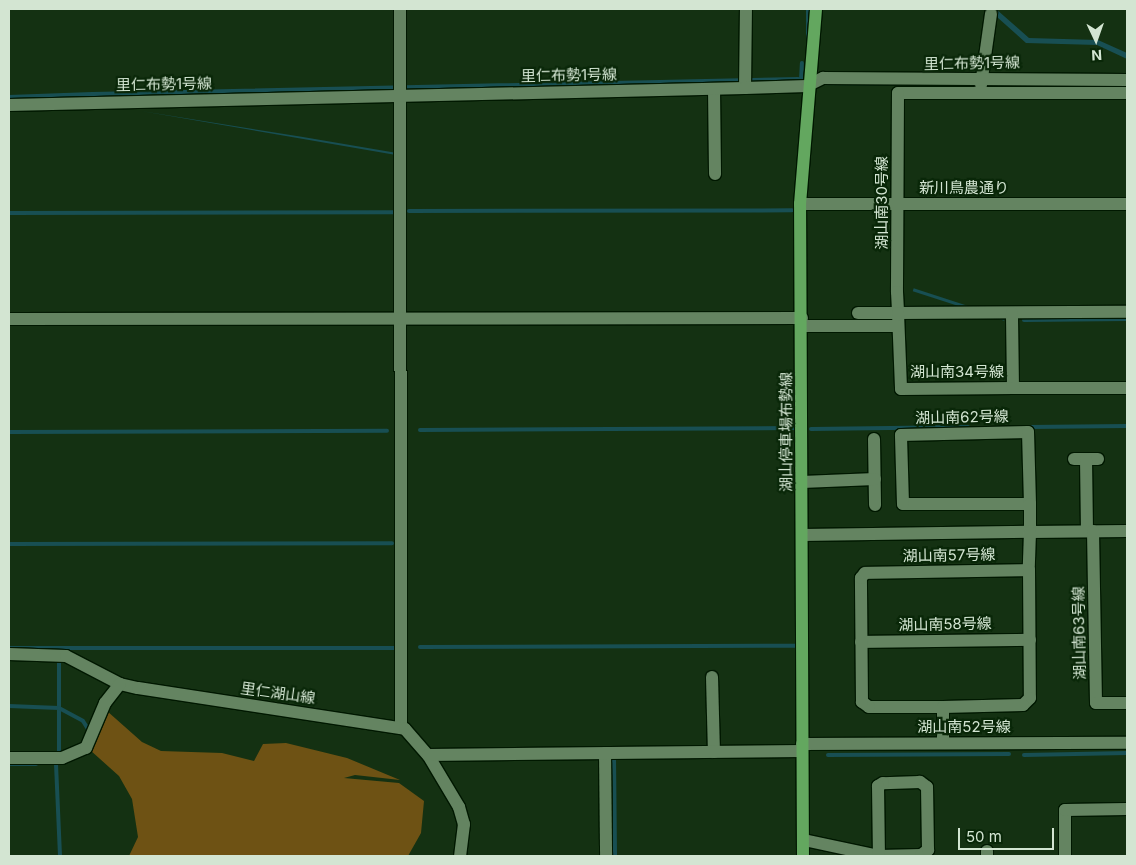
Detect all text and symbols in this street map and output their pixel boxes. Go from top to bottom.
north arrow [1071,15,1121,65]
text: N [1091,47,1103,64]
street label: 里仁布勢1号線 [924,53,1020,73]
street label: 里仁布勢1号線 [521,65,617,85]
street label: 里仁布勢1号線 [116,74,212,94]
street label: 湖山南30号線 [873,156,891,250]
street label: 新川鳥農通り [919,179,1009,197]
street label: 湖山南34号線 [910,363,1004,381]
street label: 湖山停車場布勢線 [777,372,795,492]
street label: 湖山南62号線 [915,407,1009,427]
street label: 湖山南57号線 [903,545,995,565]
street label: 湖山南63号線 [1069,586,1089,680]
street label: 湖山南58号線 [898,614,992,634]
street label: 里仁湖山線 [240,679,316,707]
street label: 湖山南52号線 [917,718,1011,736]
scale bar [961,818,1057,850]
text: 50 m [966,827,1002,846]

